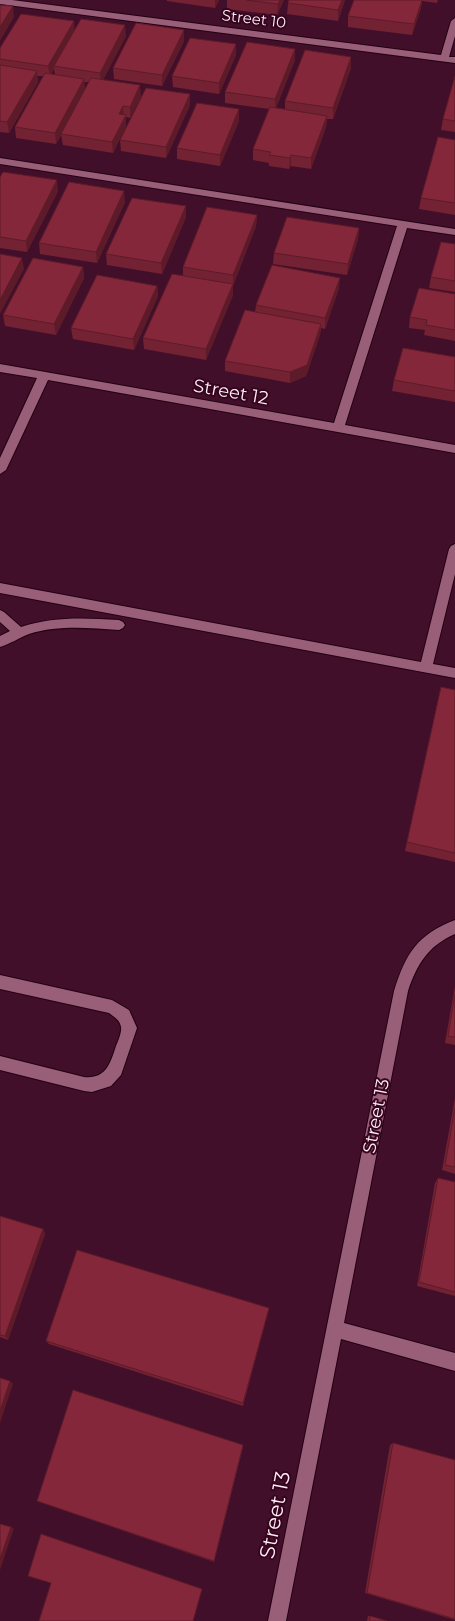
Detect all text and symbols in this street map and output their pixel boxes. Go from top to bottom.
street label: Street 10 [221,5,287,32]
street label: Street 12 [192,375,270,409]
street label: Street 13 [358,1077,394,1155]
street label: Street 13 [254,1469,295,1561]

